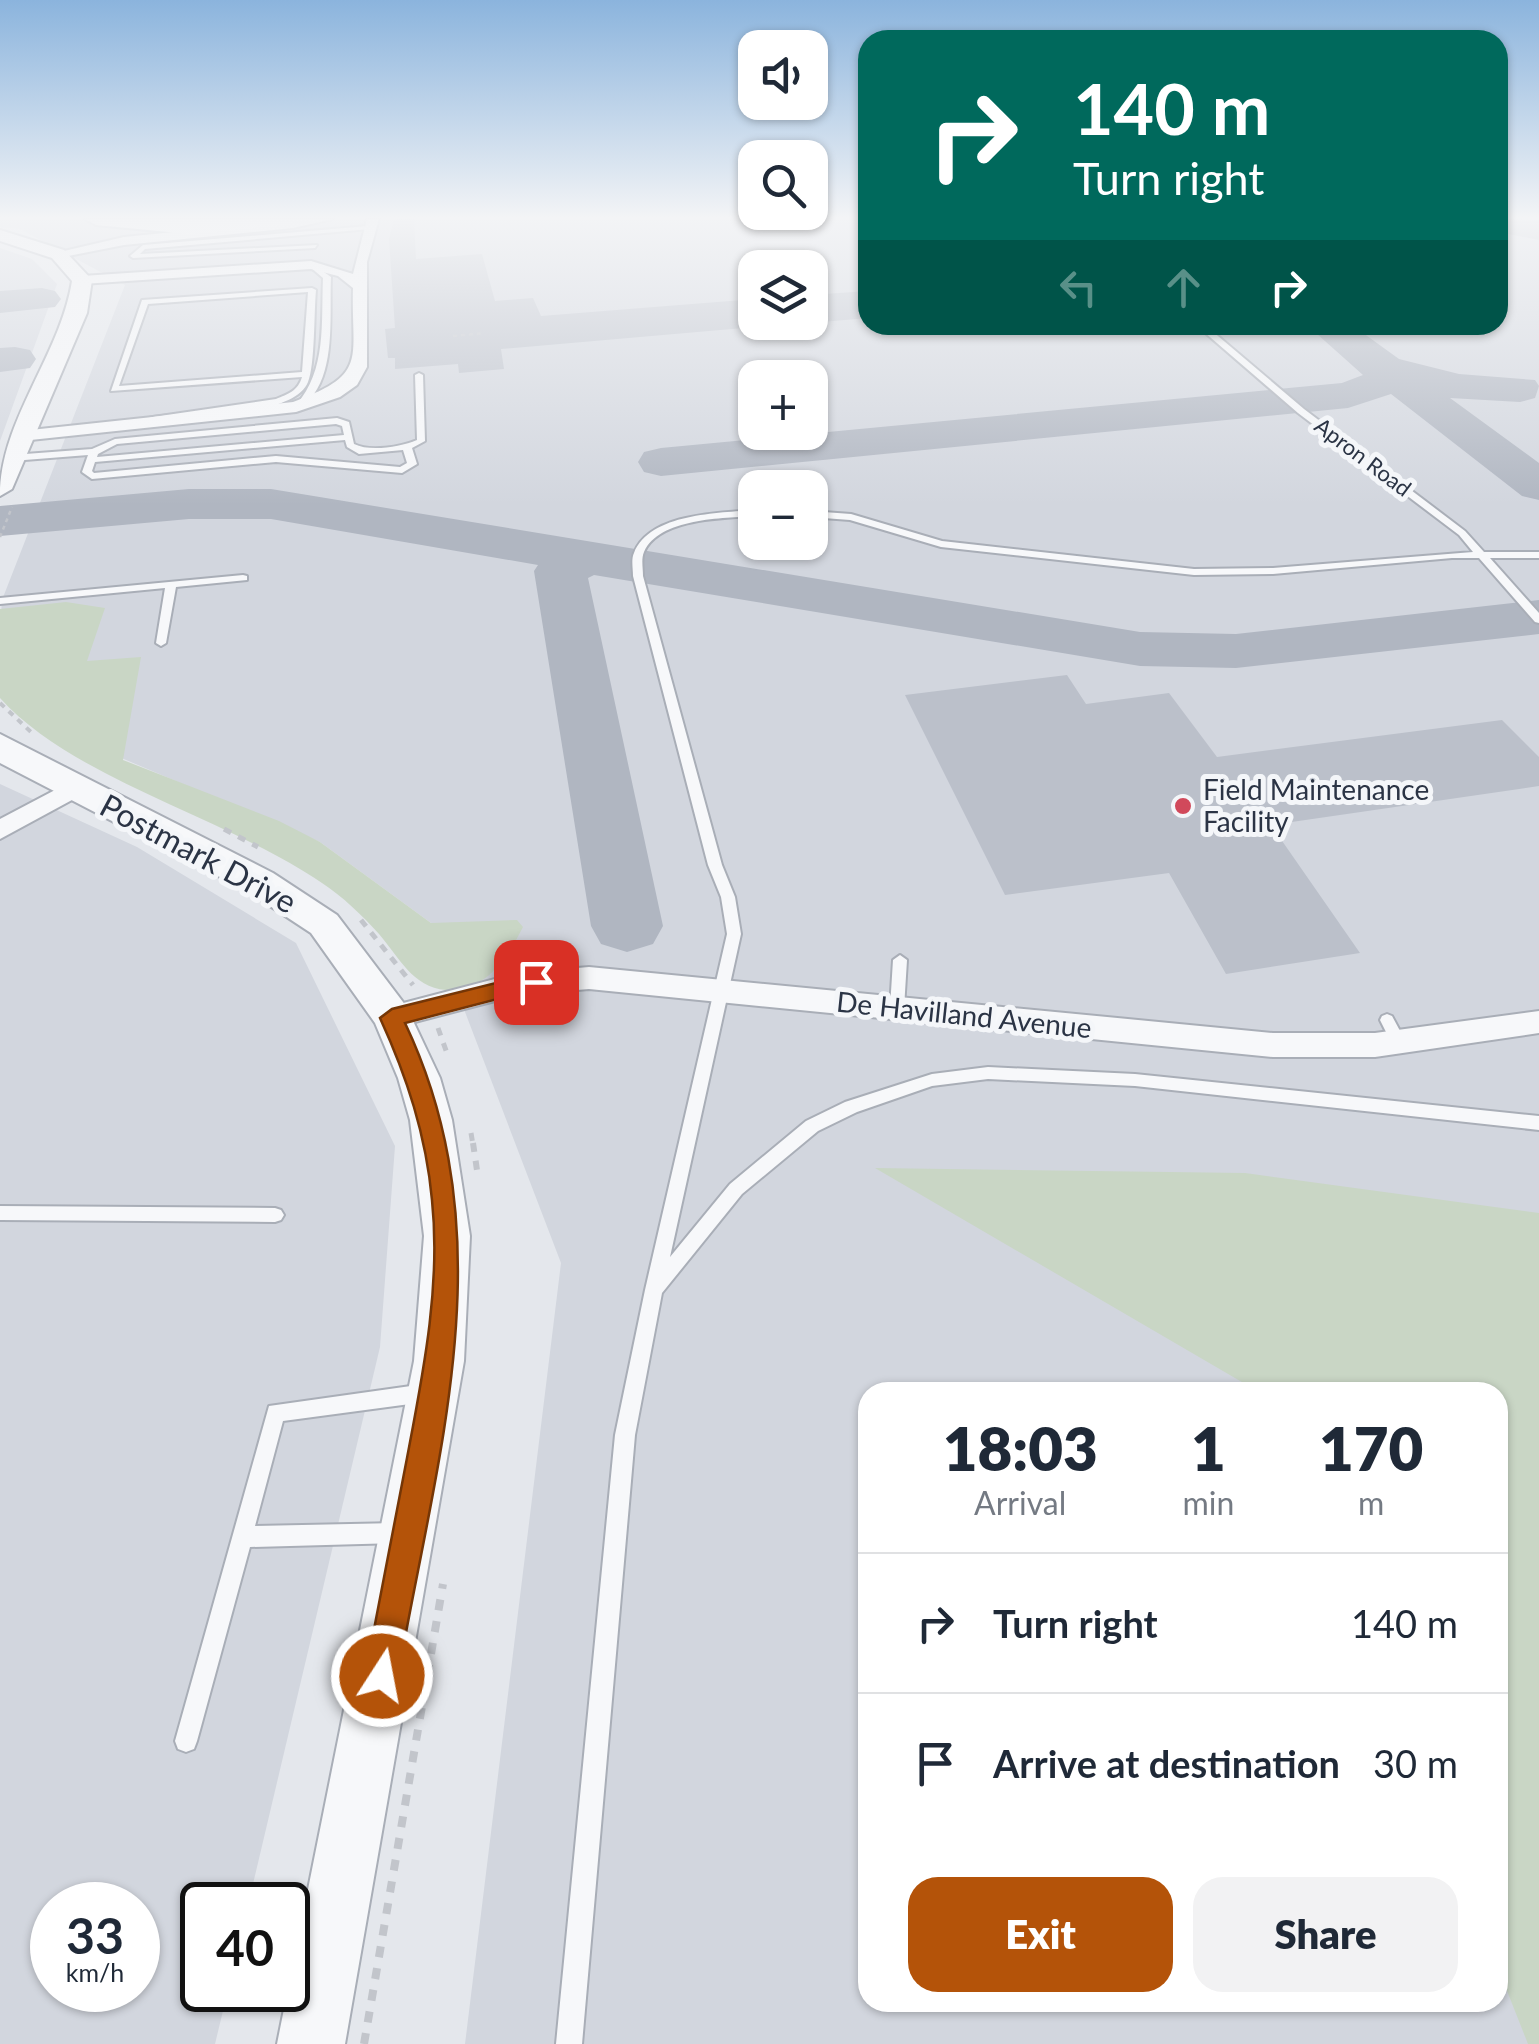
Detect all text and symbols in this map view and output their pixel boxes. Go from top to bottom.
map controls [738,30,828,560]
button: sound [738,30,828,120]
text: 140 m [1073,66,1270,150]
icon: right [908,70,1038,200]
button: search [738,140,828,230]
text: Turn right [1073,151,1264,205]
button: layers [738,250,828,340]
icon: left [1051,260,1106,315]
icon: ahead [1156,260,1211,315]
icon: right [1261,260,1316,315]
button: + [738,360,828,450]
street label: Apron Road [1310,412,1417,502]
button: − [738,470,828,560]
place label: Field Maintenance Facility [1203,772,1429,838]
street label: Postmark Drive [94,785,303,921]
marker: Field Maintenance Facility [1172,795,1194,817]
pin [494,940,579,1025]
icon: arrive [509,955,564,1010]
street label: De Havilland Avenue [835,984,1093,1044]
text: 18:03 [943,1412,1098,1484]
text: 1 [1191,1412,1226,1484]
text: 170 [1319,1412,1423,1484]
text: Arrival [974,1483,1066,1522]
text: min [1182,1483,1234,1522]
text: m [1358,1483,1384,1522]
icon: right [908,1596,963,1651]
text: Turn right [993,1600,1158,1646]
text: 140 m [1351,1600,1458,1646]
position arrow [330,1624,434,1728]
icon: arrive [908,1736,963,1791]
text: Arrive at destination [993,1740,1340,1786]
text: 30 m [1373,1740,1458,1786]
button: Exit [908,1877,1173,1992]
button: Share [1193,1877,1458,1992]
speed limit sign: 40 [180,1882,310,2012]
text: 33 [66,1905,124,1965]
text: km/h [66,1957,124,1987]

